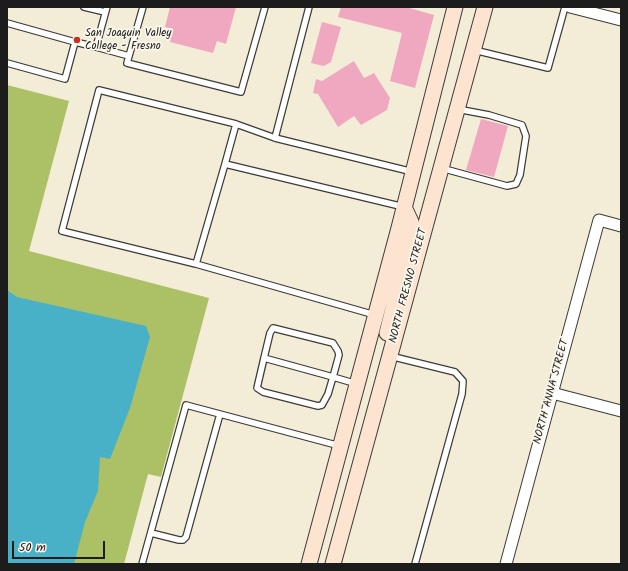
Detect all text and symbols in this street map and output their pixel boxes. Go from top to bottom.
place label: San Joaquin Valley College - Fresno [85,27,171,53]
marker: San Joaquin Valley College - Fresno [72,35,82,45]
street label: NORTH FRESNO STREET [387,227,431,345]
street label: NORTH ANNA STREET [532,338,572,446]
scale bar [14,533,107,559]
text: 50 m [19,538,46,557]

